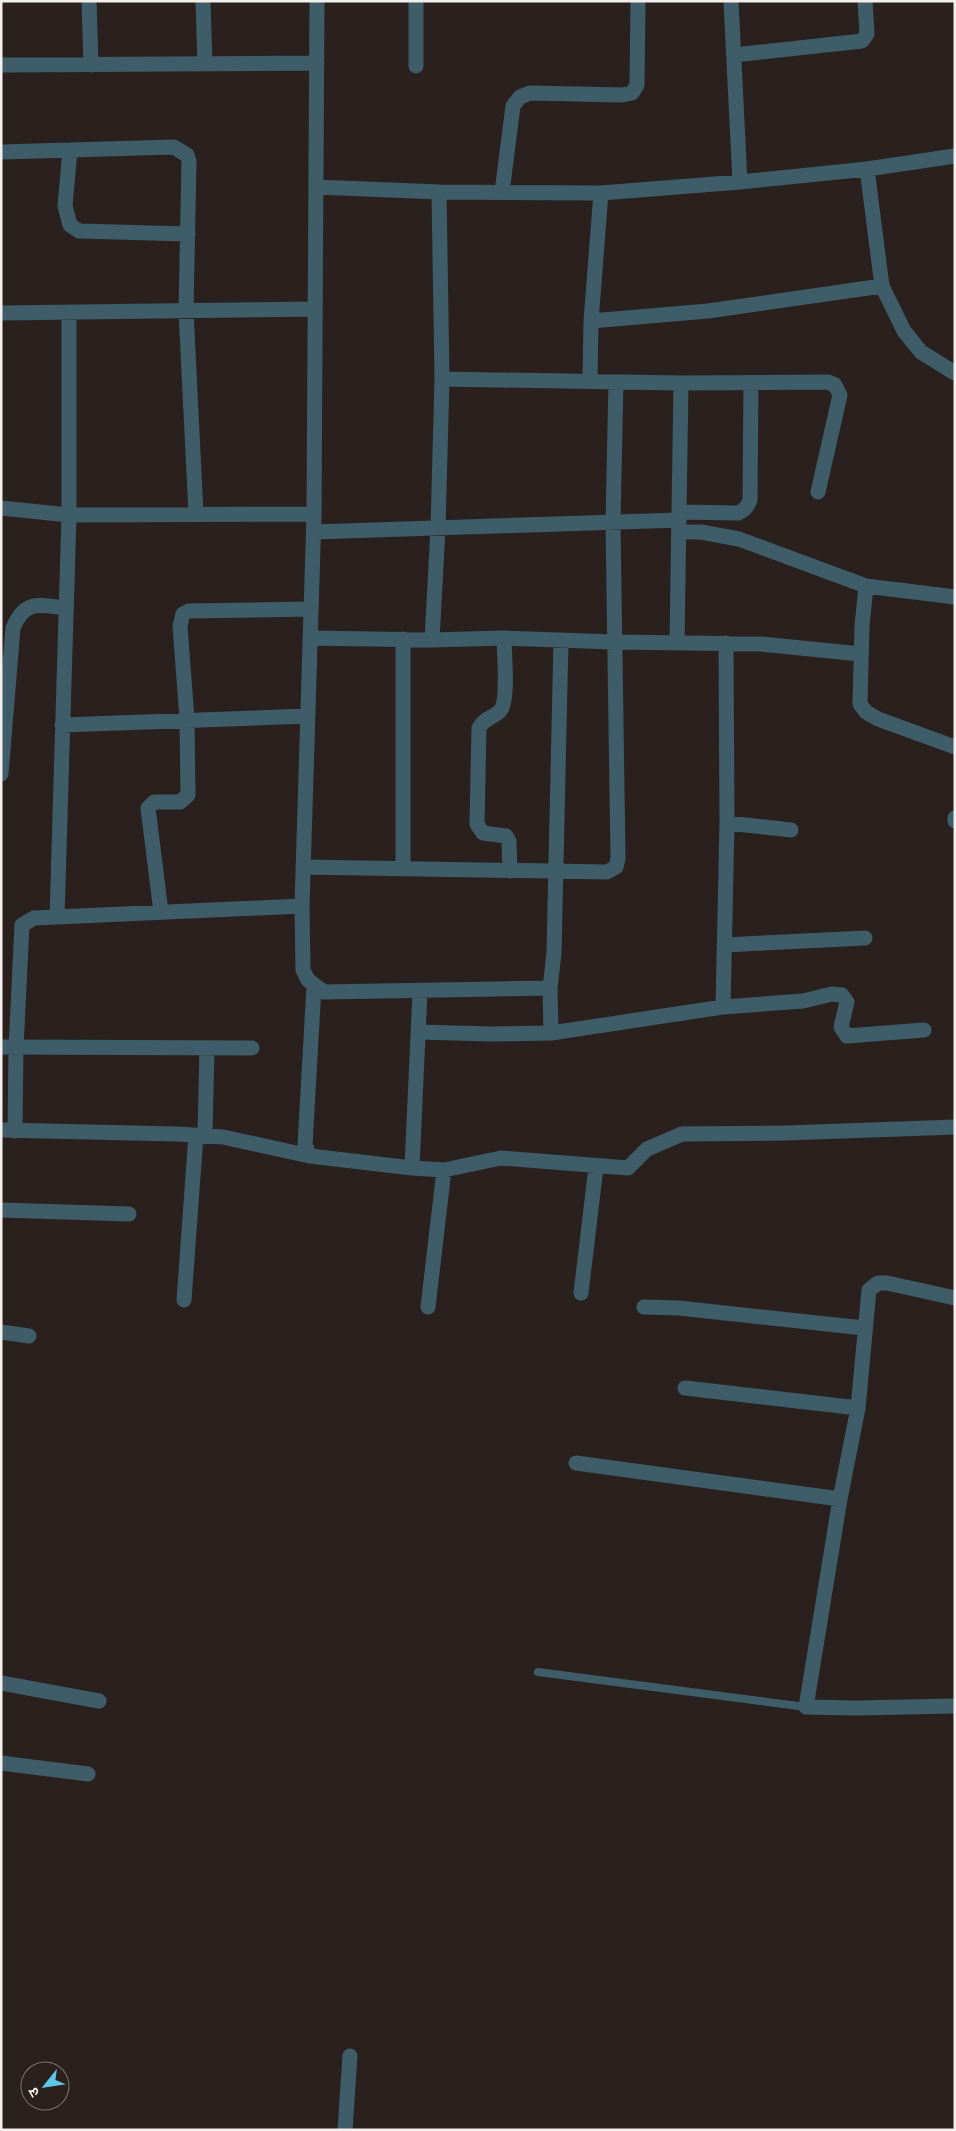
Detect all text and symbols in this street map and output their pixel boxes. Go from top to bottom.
north arrow [20,2061,70,2111]
text: उ [23,2083,44,2101]

